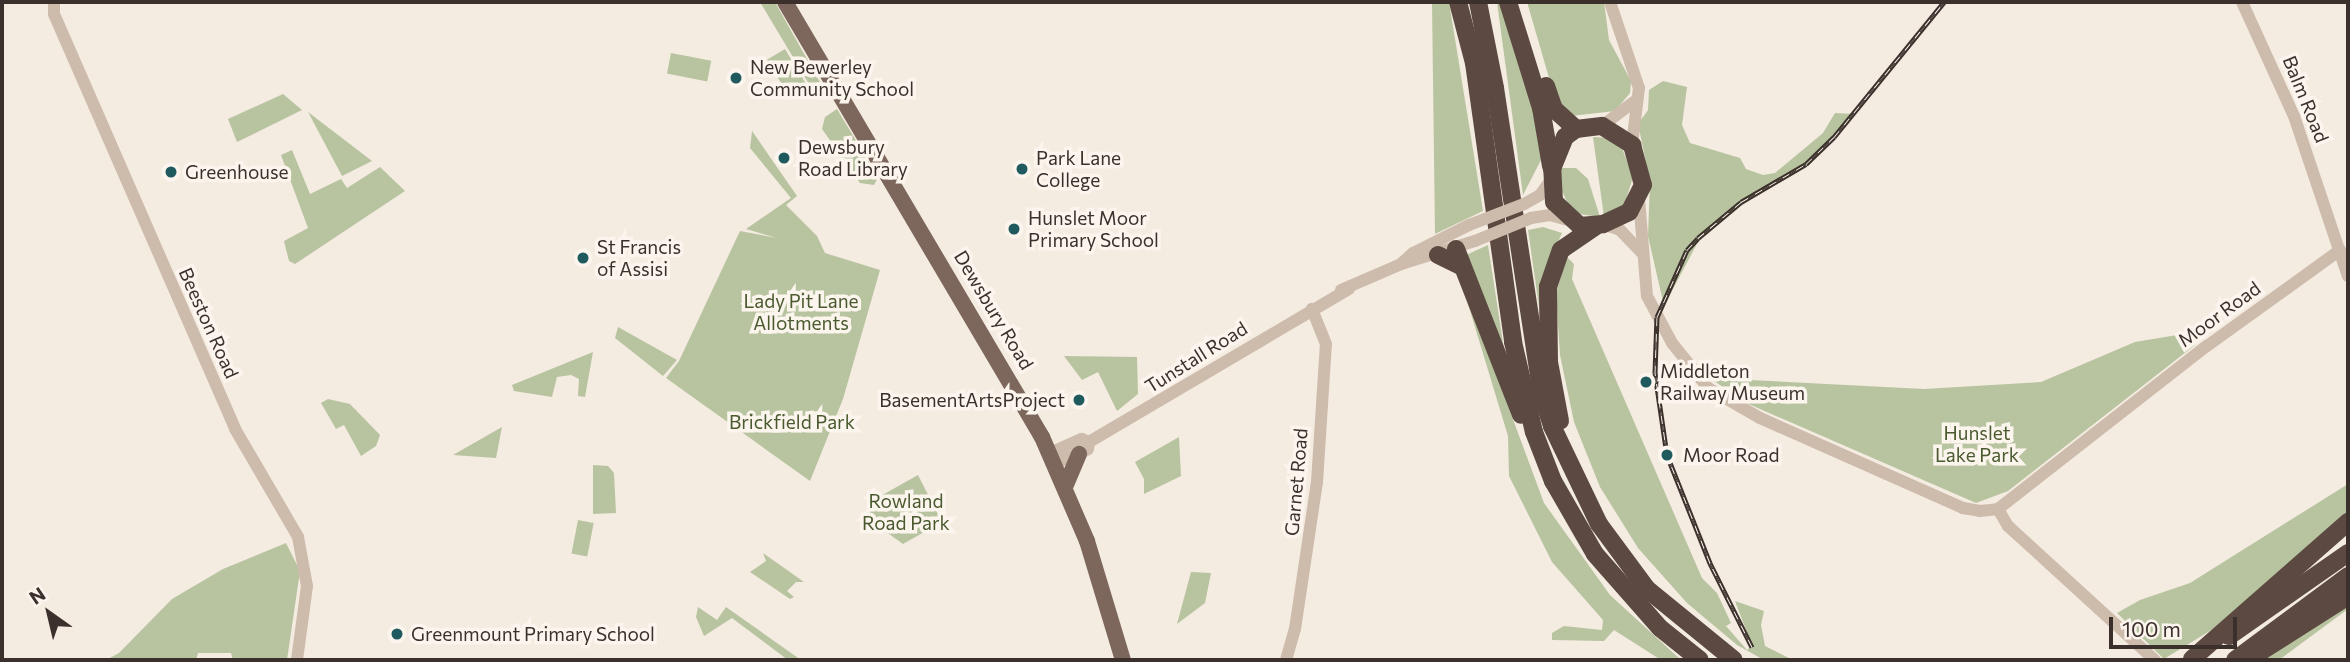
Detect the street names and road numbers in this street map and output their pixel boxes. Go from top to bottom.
street label: Balm Road [2278,52,2334,146]
street label: Dewsbury Road [949,246,1039,374]
street label: Beeston Road [174,264,244,382]
street label: Moor Road [2173,276,2265,352]
street label: Tunstall Road [1141,317,1251,397]
street label: Garnet Road [1280,427,1312,537]

